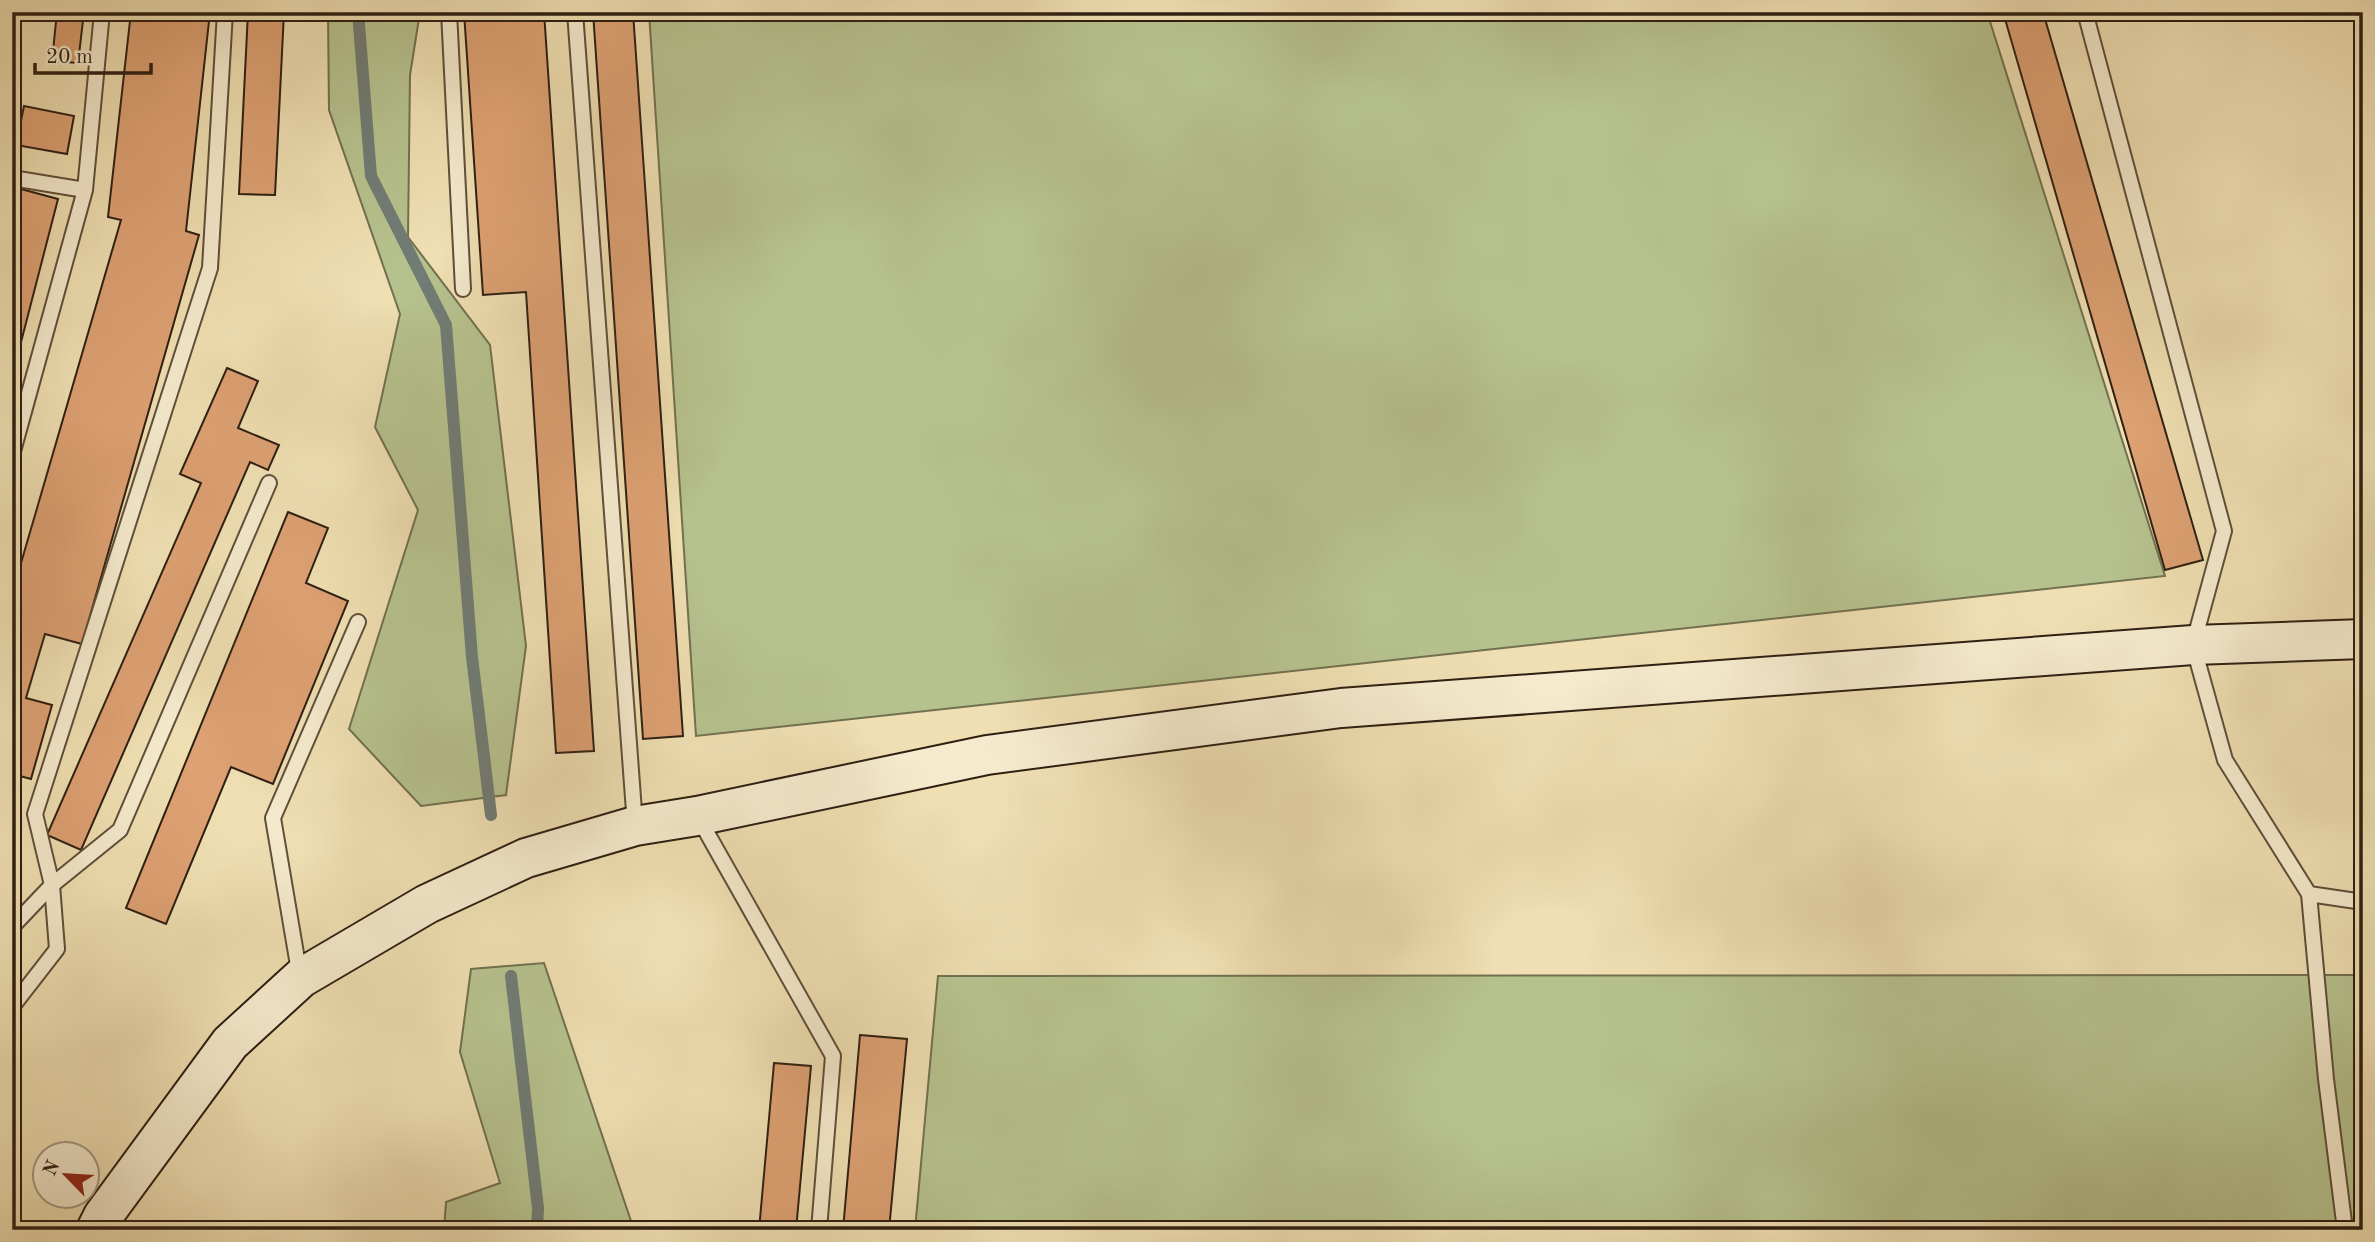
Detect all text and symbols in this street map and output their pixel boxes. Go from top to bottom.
scale bar [35,32,150,76]
text: 20 m [46,47,93,68]
north arrow [32,1140,102,1210]
text: N [41,1158,65,1179]

